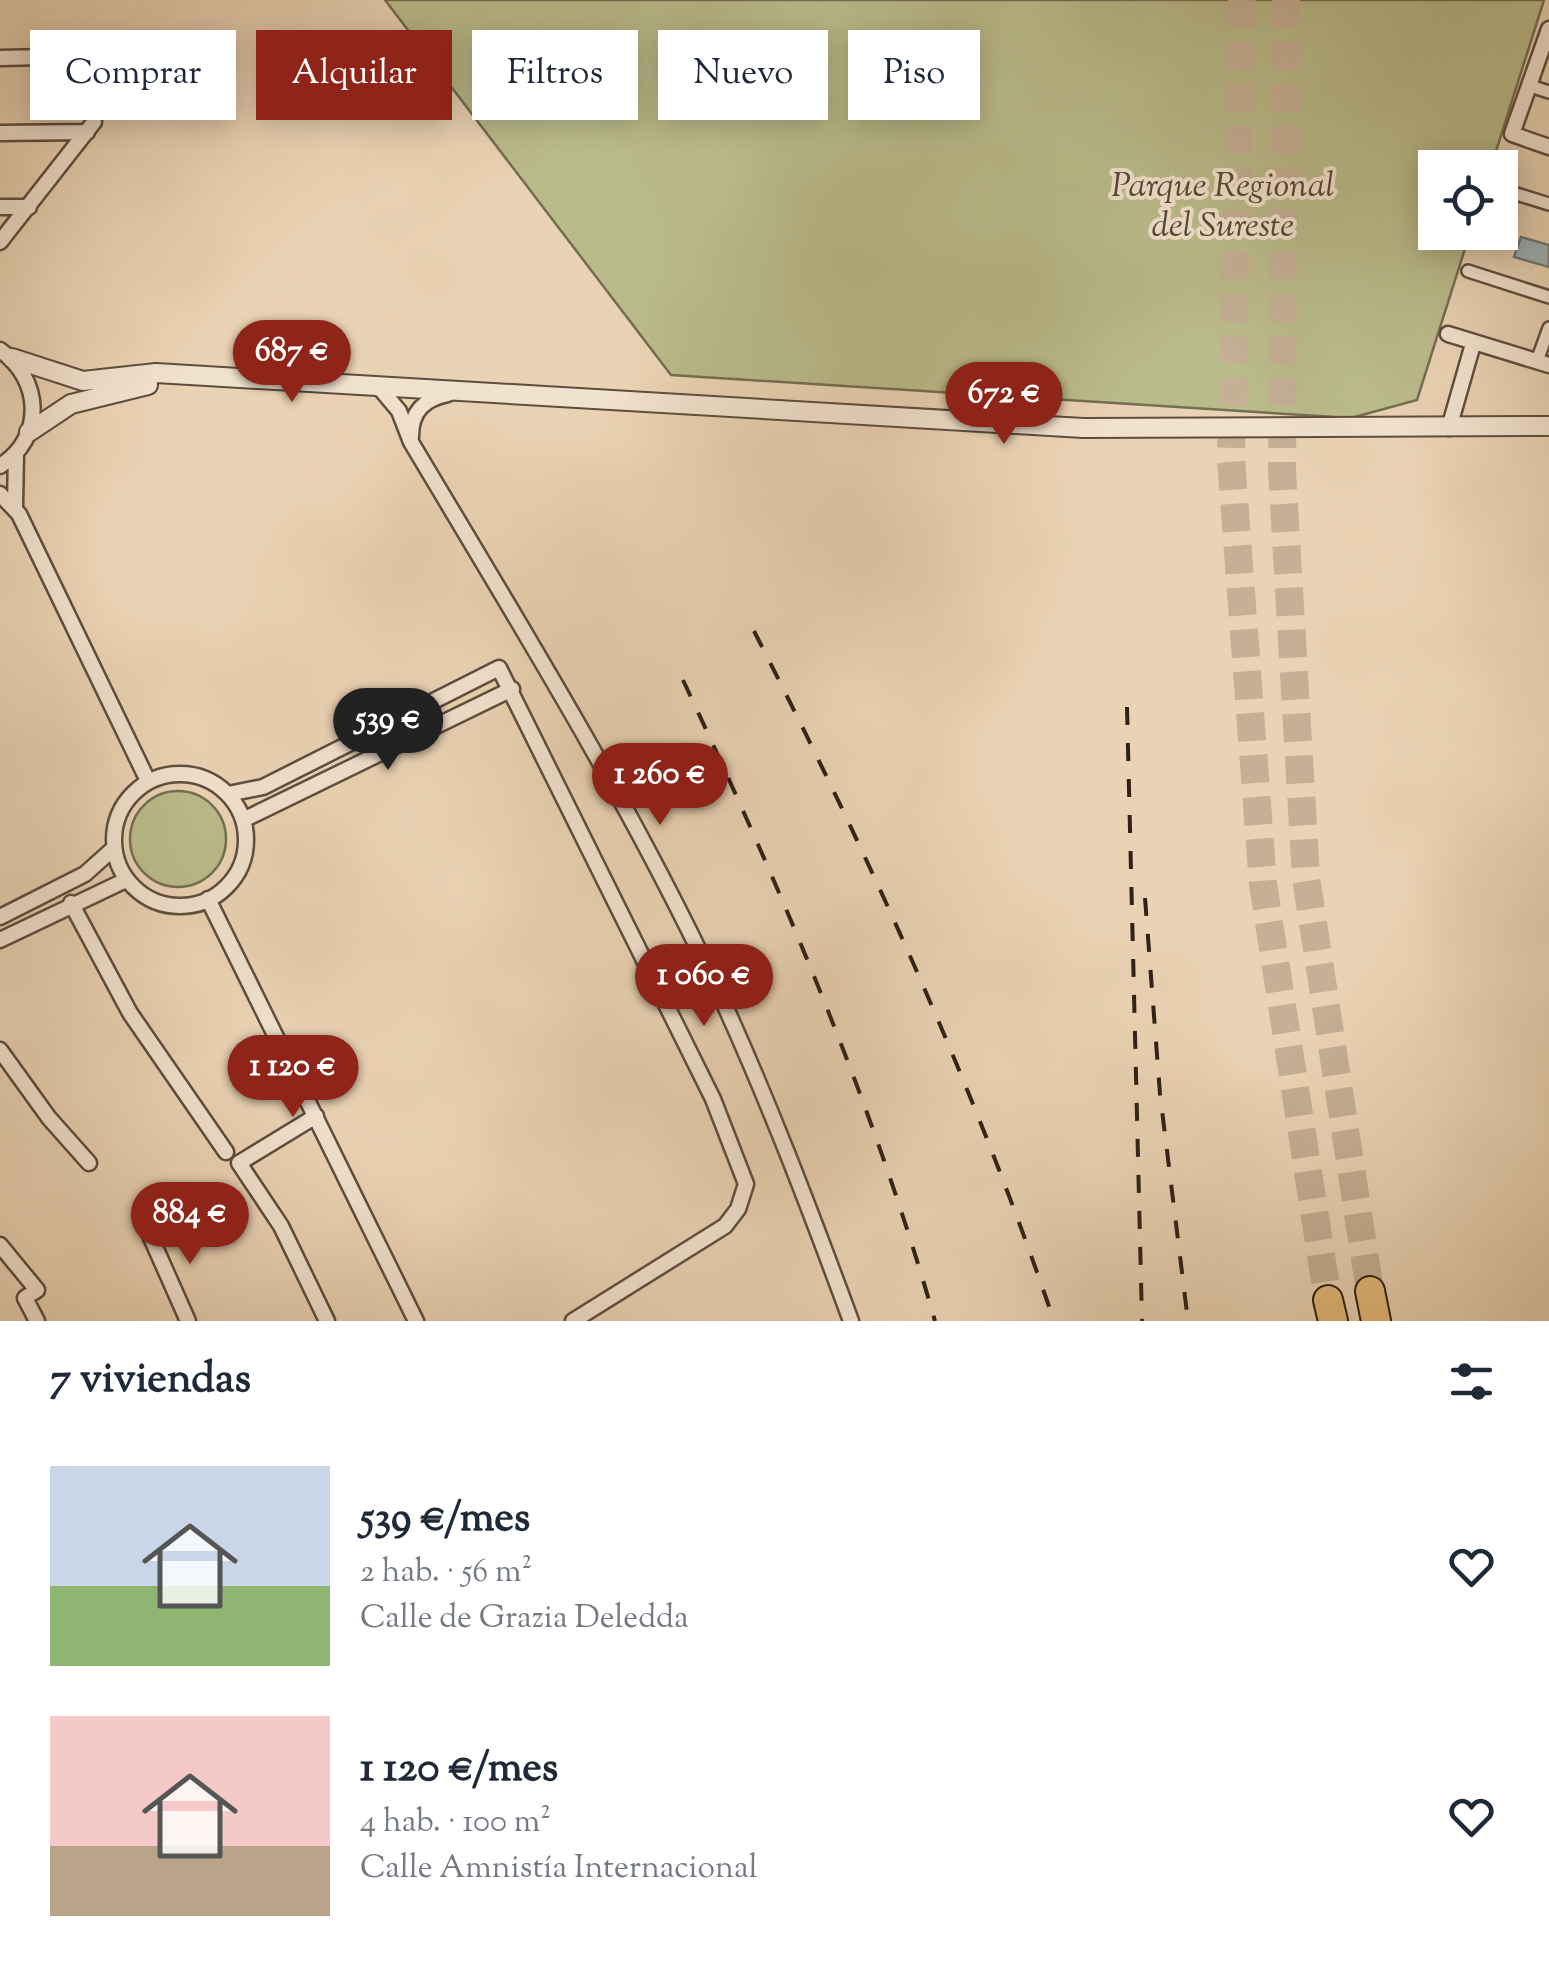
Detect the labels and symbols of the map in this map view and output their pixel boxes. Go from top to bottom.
park label: Parque Regional del Sureste [1111,162,1335,253]
pin: 687 € [222,320,362,405]
pin: 672 € [934,362,1074,447]
pin: 539 € [318,688,458,773]
pin: 1 260 € [568,743,752,828]
pin: 1 060 € [612,944,796,1029]
pin: 1 120 € [201,1035,385,1120]
pin: 884 € [120,1182,260,1267]

